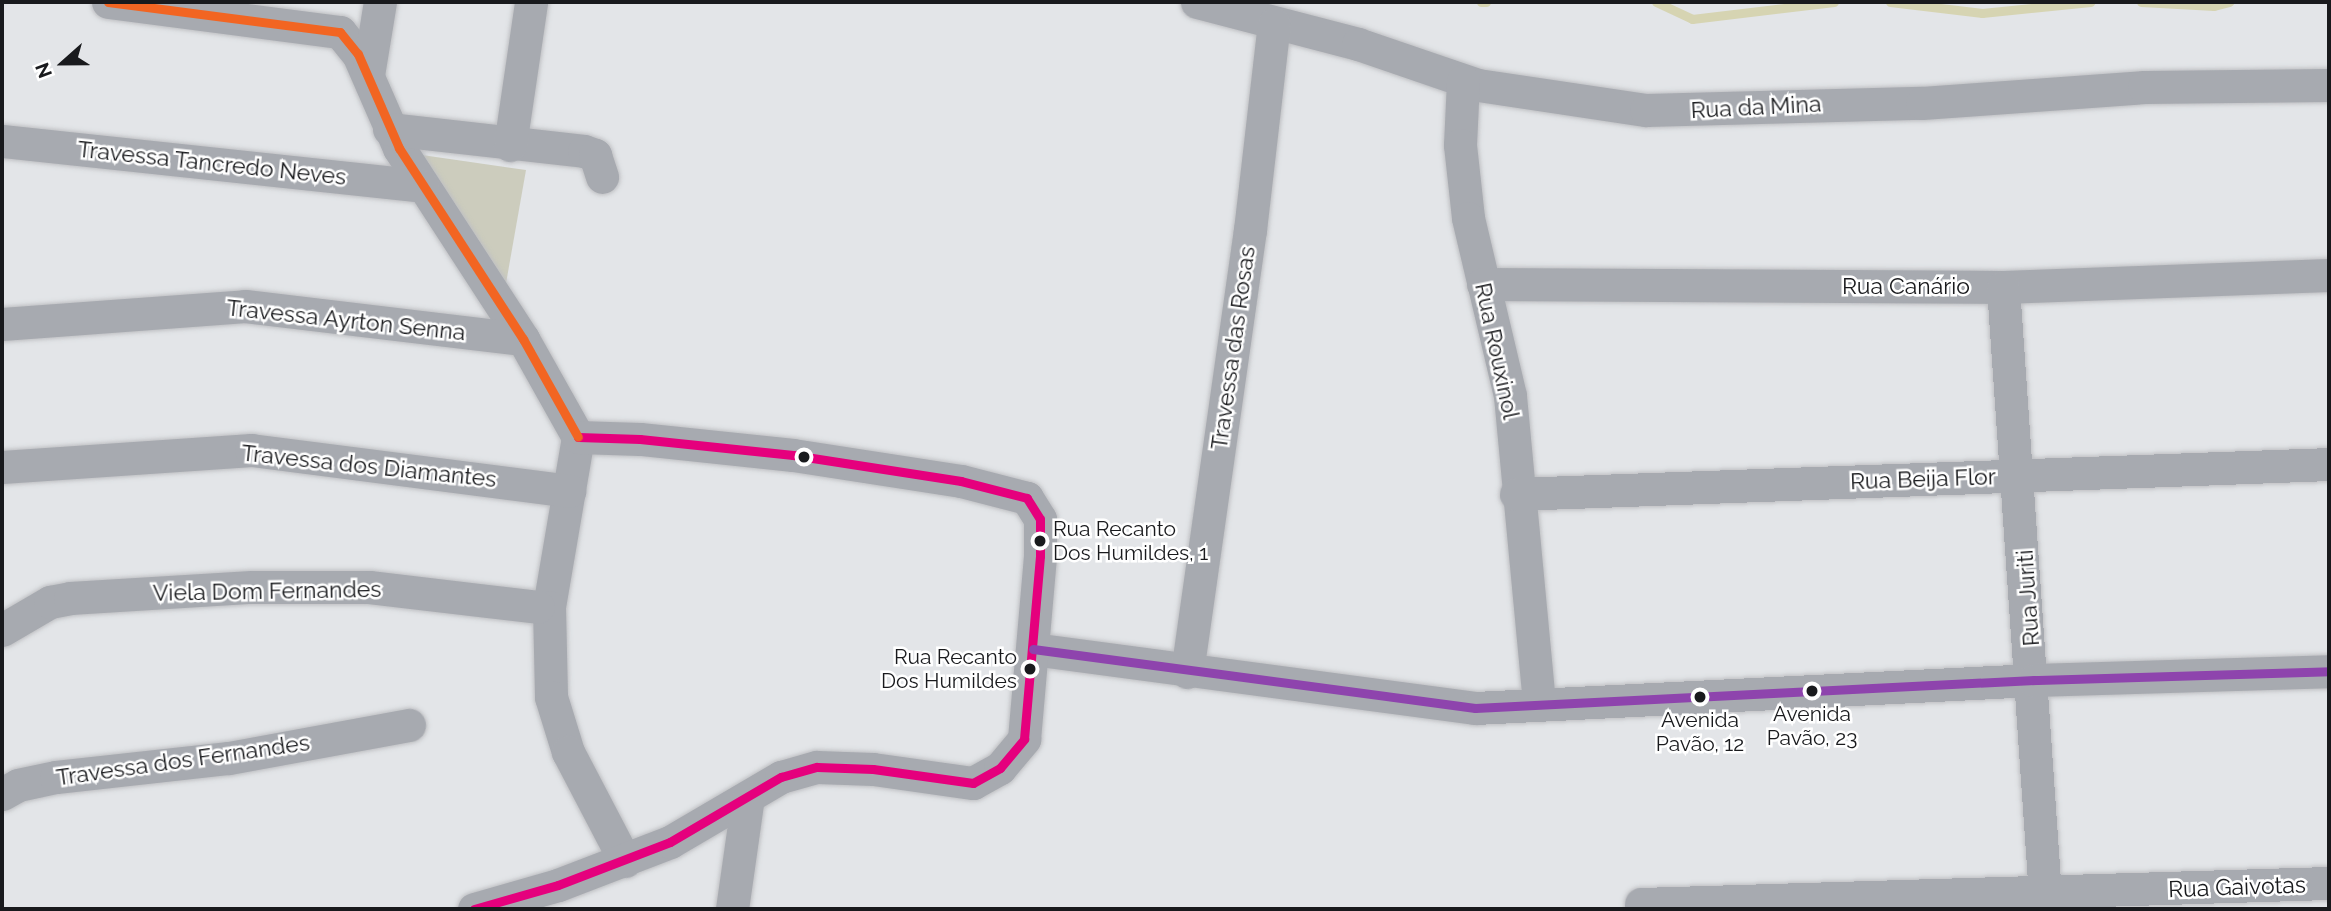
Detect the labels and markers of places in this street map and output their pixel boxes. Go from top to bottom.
unlabelled marker [797,450,811,464]
place label: Rua Recanto Dos Humildes, 1 [1053,516,1208,566]
marker: Rua Recanto Dos Humildes, 1 [1033,534,1047,548]
place label: Rua Recanto Dos Humildes [881,644,1017,694]
marker: Rua Recanto Dos Humildes [1023,662,1037,676]
marker: Avenida Pavão, 23 [1805,684,1819,698]
marker: Avenida Pavão, 12 [1693,690,1707,704]
place label: Avenida Pavão, 23 [1767,701,1857,751]
place label: Avenida Pavão, 12 [1656,707,1744,757]

